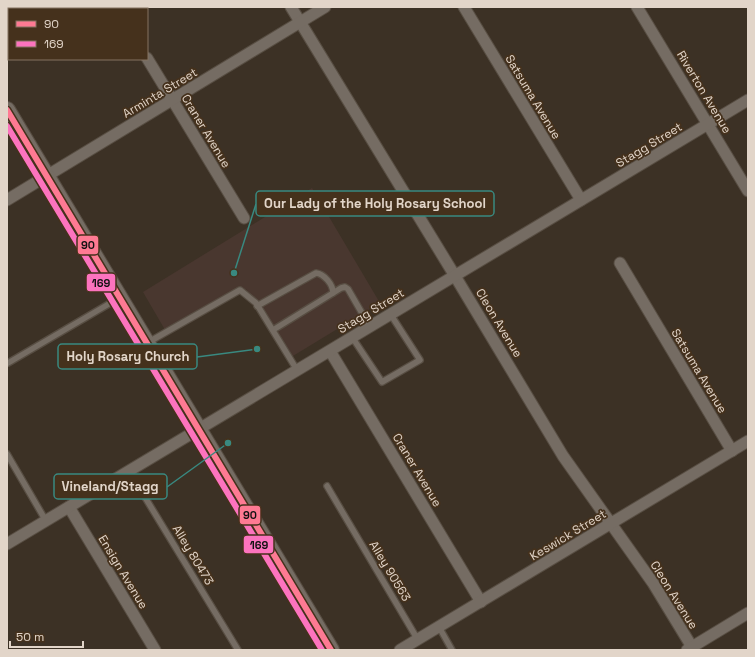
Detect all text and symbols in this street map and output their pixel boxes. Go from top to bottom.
legend [8,8,148,60]
text: 90 [44,16,59,32]
text: 169 [44,36,64,52]
street label: Riverton Avenue [673,48,735,136]
street label: Satsuma Avenue [502,52,564,142]
street label: Arminta Street [120,64,200,122]
street label: Craner Avenue [178,91,234,171]
street label: Stagg Street [613,119,685,171]
callout: Our Lady of the Holy Rosary School [256,191,494,216]
text: Our Lady of the Holy Rosary School [264,195,486,212]
line badge: 90 [77,235,99,255]
text: 90 [81,238,95,252]
line badge: 169 [86,273,116,292]
text: 169 [92,276,110,290]
street label: Stagg Street [335,285,407,337]
street label: Cleon Avenue [472,286,526,360]
street label: Satsuma Avenue [668,326,730,416]
callout: Holy Rosary Church [58,344,197,369]
text: Holy Rosary Church [67,348,189,365]
street label: Craner Avenue [389,430,445,510]
callout: Vineland/Stagg [54,474,167,499]
text: Vineland/Stagg [61,478,159,495]
line badge: 90 [239,505,261,525]
street label: Keswick Street [527,506,609,564]
text: 90 [243,508,257,522]
street label: Alley 80473 [169,522,217,588]
street label: Ensign Avenue [95,532,151,612]
line badge: 169 [243,535,274,554]
text: 169 [250,538,268,552]
street label: Alley 90563 [366,538,414,604]
street label: Cleon Avenue [647,558,701,632]
scale bar [10,623,83,649]
text: 50 m [16,629,44,645]

